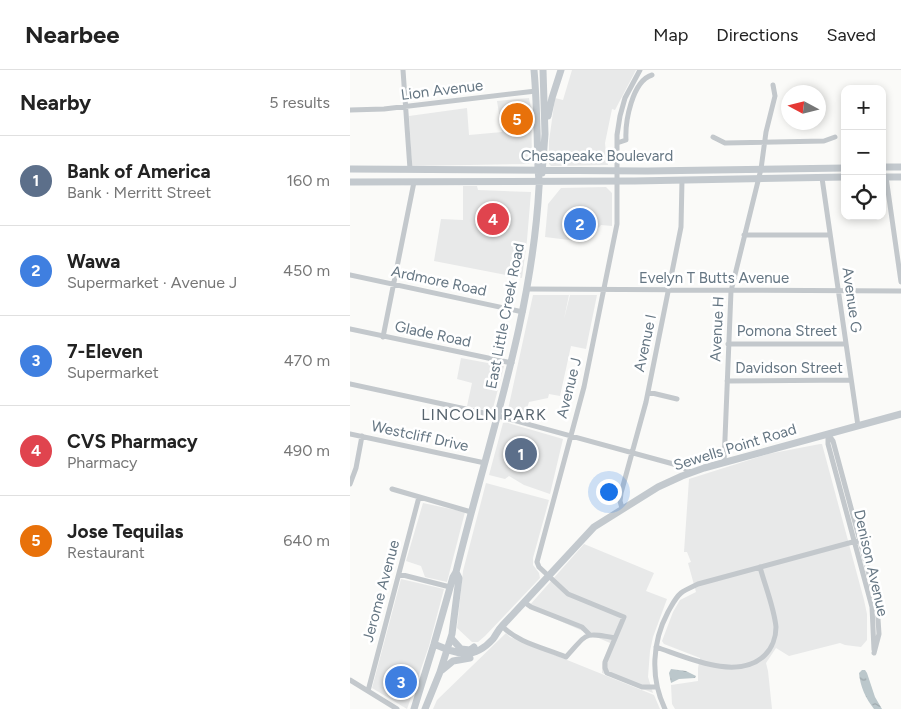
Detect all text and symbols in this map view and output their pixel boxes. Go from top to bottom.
text: Nearbee [25,20,120,49]
text: Map [653,24,688,46]
text: Directions [716,24,798,46]
text: Saved [826,24,876,46]
street label: Lion Avenue [400,76,484,104]
north arrow [781,85,826,130]
map controls [841,85,886,220]
button: + [841,85,886,130]
text: Nearby [20,90,91,115]
text: 5 results [269,93,330,112]
pin: 5 [501,100,533,138]
button: − [841,130,886,175]
street label: Chesapeake Boulevard [521,147,673,165]
text: Bank of America [67,160,211,183]
text: 1 [33,171,39,190]
text: 160 m [287,171,330,190]
button: locate [841,175,886,220]
text: Bank · Merritt Street [67,183,211,202]
pin: 4 [477,200,509,238]
pin: 2 [564,205,596,243]
street label: East Little Creek Road [482,241,528,391]
text: Wawa [67,250,120,273]
text: 2 [31,261,41,280]
text: 450 m [283,261,330,280]
street label: Ardmore Road [390,262,488,300]
street label: Avenue G [839,266,865,334]
street label: Evelyn T Butts Avenue [639,269,789,287]
text: Supermarket · Avenue J [67,273,237,292]
street label: Avenue H [706,296,728,362]
street label: Avenue I [630,313,660,373]
street label: Glade Road [393,317,473,351]
street label: Pomona Street [737,322,838,340]
text: 7-Eleven [67,340,143,363]
text: 3 [32,351,40,370]
text: 470 m [284,351,330,370]
street label: Avenue J [553,356,585,420]
street label: Davidson Street [735,359,843,377]
text: Supermarket [67,363,159,382]
district label: LINCOLN PARK [421,405,547,424]
street label: Westcliff Drive [370,417,470,455]
street label: Sewells Point Road [672,420,798,474]
text: CVS Pharmacy [67,430,198,453]
pin: 1 [505,435,537,473]
text: 4 [31,441,41,460]
text: 490 m [283,441,330,460]
text: Pharmacy [67,453,137,472]
your location [596,479,622,505]
street label: Denison Avenue [850,508,892,618]
text: Jose Tequilas [67,520,183,543]
text: 5 [31,531,41,550]
text: 640 m [283,531,330,550]
street label: Jerome Avenue [359,538,403,644]
text: Restaurant [67,543,145,562]
pin: 3 [385,663,417,701]

